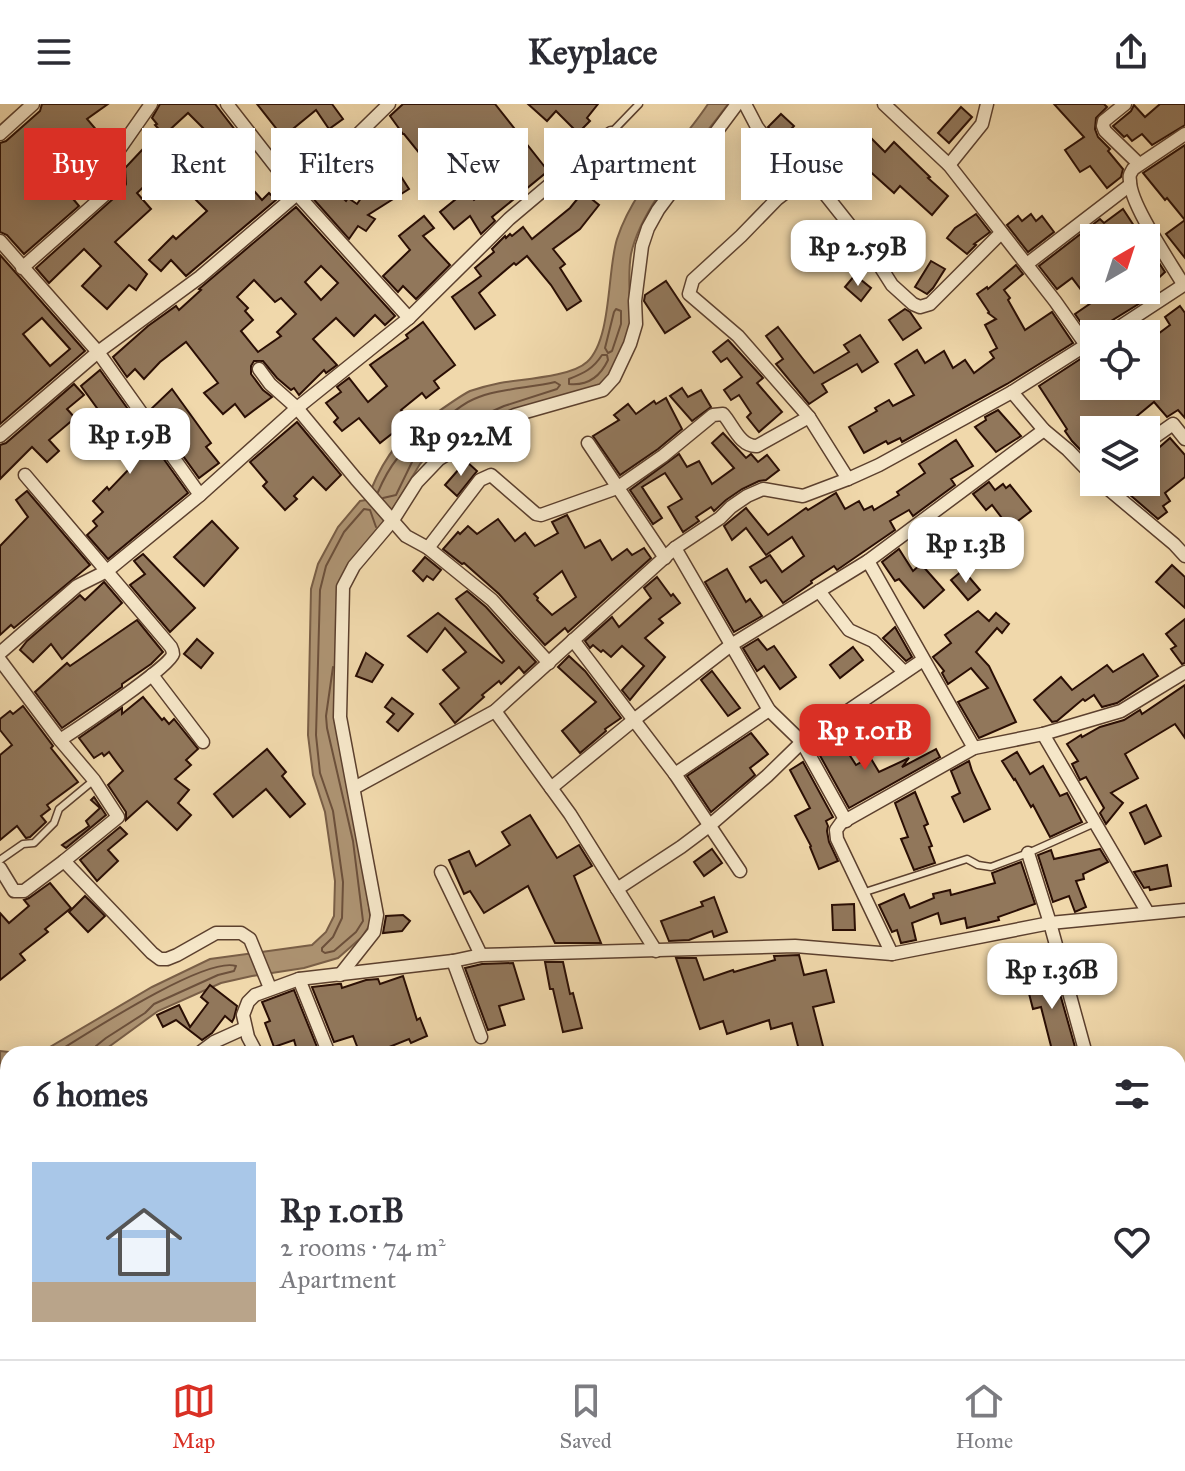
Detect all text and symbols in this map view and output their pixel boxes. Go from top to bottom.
icon: menu [32,30,76,74]
text: Keyplace [528,30,657,74]
icon: share [1109,30,1153,74]
chip: Buy [24,128,126,200]
chip: Rent [142,128,255,200]
chip: Filters [271,128,402,200]
chip: New [418,128,528,200]
chip: Apartment [544,128,725,200]
chip: House [741,128,872,200]
pin: Rp 2.59B [775,220,941,288]
north arrow [1080,224,1160,304]
map controls [1080,224,1160,496]
text: Rp 2.59B [809,230,907,262]
button: locate [1080,320,1160,400]
pin: Rp 1.9B [56,408,204,476]
pin: Rp 922M [387,410,535,478]
button: layers [1080,416,1160,496]
text: Rp 1.9B [88,418,172,450]
text: Rp 922M [409,420,513,452]
pin: Rp 1.3B [892,517,1040,585]
text: Rp 1.3B [926,527,1006,559]
pin: Rp 1.01B [782,704,948,772]
text: Rp 1.01B [818,714,912,746]
pin: Rp 1.36B [969,943,1135,1011]
text: Rp 1.36B [1005,953,1099,985]
icon: filters [1110,1072,1154,1116]
text: 6 homes [32,1074,148,1115]
text: Rp 1.01B [280,1190,404,1231]
icon: home [96,1194,192,1290]
icon: heart [1110,1220,1154,1264]
text: 2 rooms · 74 m² [280,1231,446,1263]
text: Apartment [280,1263,396,1295]
tab: Map [172,1379,216,1454]
tab: Saved [560,1379,612,1454]
tab: Home [956,1379,1013,1454]

